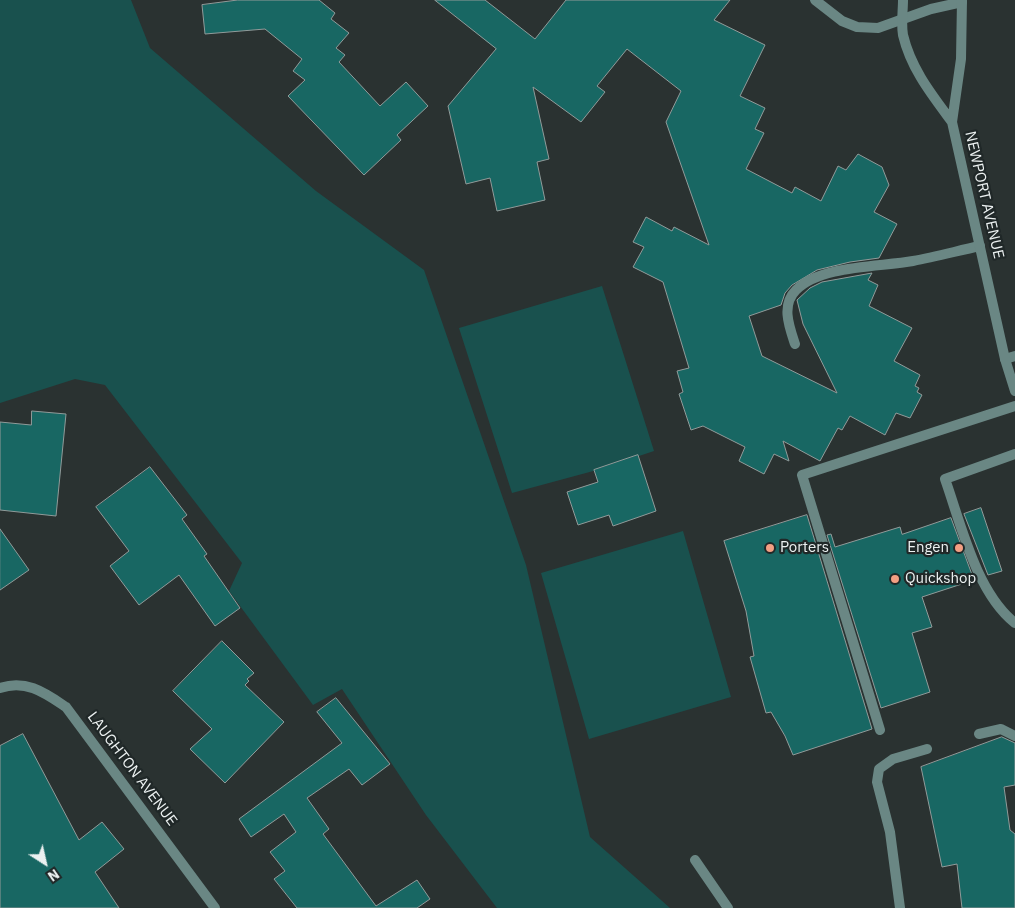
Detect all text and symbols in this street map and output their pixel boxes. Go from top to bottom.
street label: NEWPORT AVENUE [961,130,1007,260]
place label: Porters [780,539,829,557]
place label: Engen [907,539,949,557]
marker: Porters [764,542,776,554]
marker: Engen [953,542,965,554]
place label: Quickshop [905,570,976,588]
marker: Quickshop [889,573,901,585]
street label: LAUGHTON AVENUE [83,709,181,829]
north arrow [20,838,70,888]
text: N [44,865,63,886]

